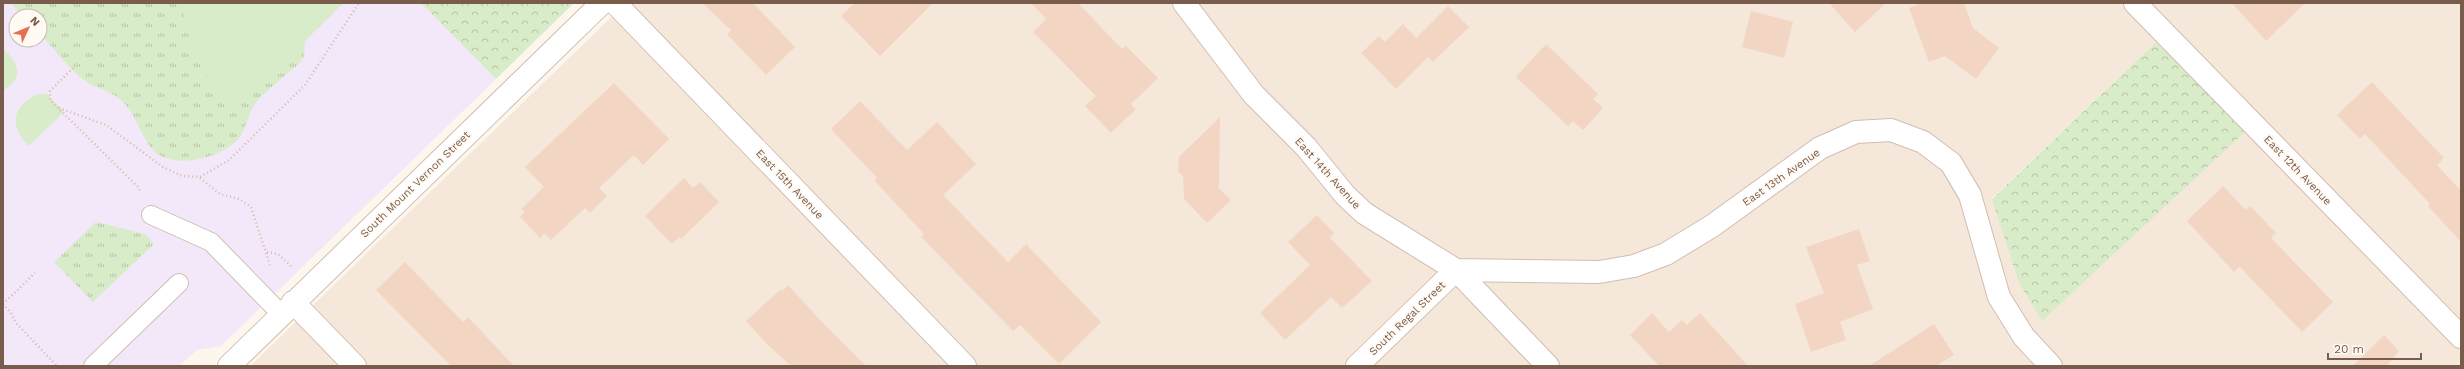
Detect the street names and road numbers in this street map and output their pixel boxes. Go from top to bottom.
street label: South Mount Vernon Street [358,128,473,240]
street label: East 12th Avenue [2261,133,2334,208]
street label: East 14th Avenue [1292,135,1363,212]
street label: East 13th Avenue [1740,146,1823,209]
street label: East 15th Avenue [753,147,826,222]
street label: South Regal Street [1366,278,1448,358]

